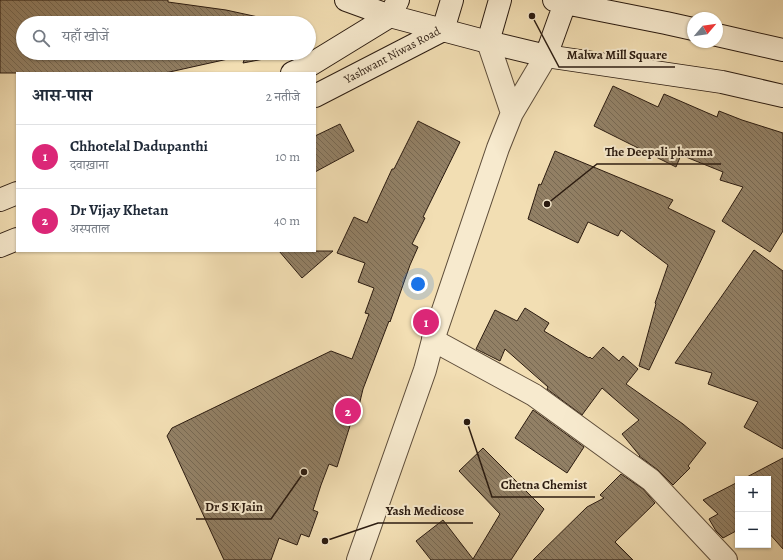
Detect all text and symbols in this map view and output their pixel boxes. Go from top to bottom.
north arrow [687,12,723,48]
search box [16,16,316,60]
street label: Yashwant Niwas Road [340,23,443,88]
text: यहाँ खोजें [62,26,109,46]
icon: search [30,27,52,49]
callout: Malwa Mill Square [559,42,675,67]
text: Malwa Mill Square [567,46,667,63]
text: आस-पास [32,84,92,107]
text: 2 नतीजे [266,88,300,105]
text: Chhotelal Dadupanthi [70,136,208,156]
callout: The Deepali pharma [597,139,721,164]
text: The Deepali pharma [605,143,714,160]
text: 1 [43,148,47,165]
text: 10 m [275,148,300,165]
text: दवाख़ाना [70,156,108,173]
text: Dr Vijay Khetan [70,200,168,220]
text: 2 [42,212,48,229]
text: 40 m [274,212,300,229]
text: अस्पताल [70,220,110,237]
your location [408,274,428,294]
pin: 1 [413,307,439,337]
pin: 2 [335,396,361,426]
callout: Chetna Chemist [492,472,595,497]
text: Chetna Chemist [501,476,588,493]
map controls [735,476,771,548]
button: + [735,476,771,512]
callout: Dr S K Jain [196,494,271,519]
text: Dr S K Jain [205,498,264,515]
callout: Yash Medicose [378,498,473,523]
text: Yash Medicose [385,502,464,519]
button: − [735,512,771,548]

